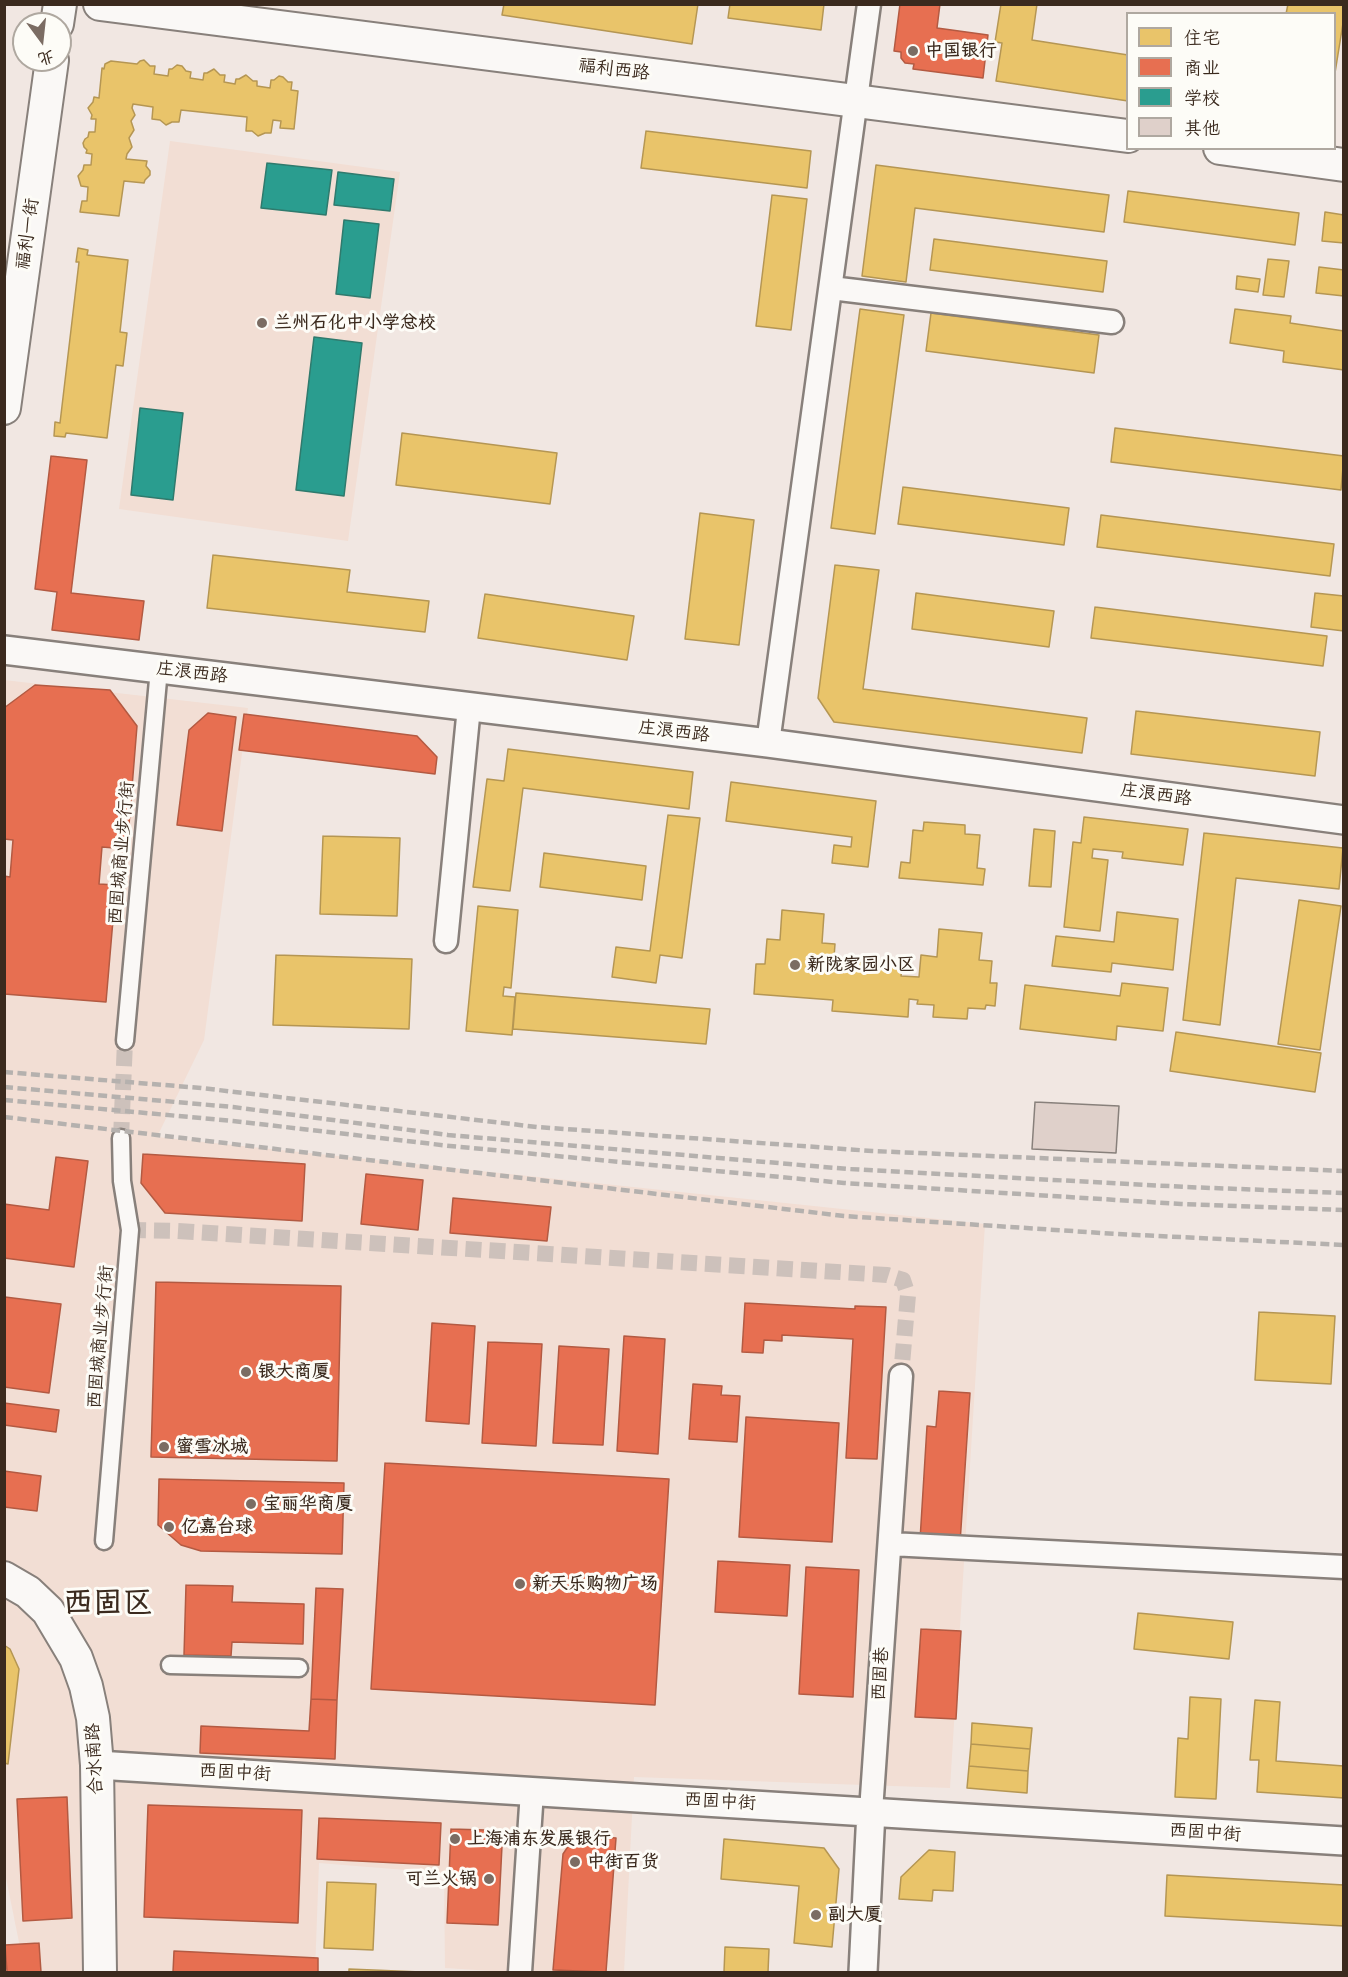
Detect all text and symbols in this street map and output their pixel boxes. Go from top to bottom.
north arrow [12,12,72,72]
legend [1126,12,1336,150]
text: 住宅 [1184,26,1220,50]
place label: 中国银行 [925,40,997,62]
marker: 中国银行 [906,44,920,58]
text: 北 [36,46,57,70]
street label: 福利西路 [577,55,651,85]
text: 商业 [1184,56,1220,80]
text: 学校 [1184,86,1220,110]
text: 其他 [1184,116,1220,140]
street label: 福利一街 [12,197,44,271]
place label: 兰州石化中小学总校 [274,312,436,334]
marker: 兰州石化中小学总校 [255,316,269,330]
street label: 庄浪西路 [155,658,229,688]
street label: 庄浪西路 [637,717,711,747]
street label: 庄浪西路 [1119,779,1193,811]
street label: 西固城商业步行街 [105,780,139,926]
place label: 新陇家园小区 [807,954,915,976]
marker: 新陇家园小区 [788,958,802,972]
street label: 西固城商业步行街 [84,1264,118,1410]
place label: 银大商厦 [258,1361,330,1383]
marker: 银大商厦 [239,1365,253,1379]
place label: 蜜雪冰城 [176,1436,248,1458]
marker: 蜜雪冰城 [157,1440,171,1454]
place label: 宝丽华商厦 [263,1493,353,1515]
marker: 宝丽华商厦 [244,1497,258,1511]
place label: 亿嘉台球 [181,1516,253,1538]
marker: 亿嘉台球 [162,1520,176,1534]
place label: 新天乐购物广场 [532,1573,658,1595]
marker: 新天乐购物广场 [513,1577,527,1591]
district label: 西固区 [63,1586,153,1622]
street label: 西固巷 [868,1646,894,1702]
street label: 合水南路 [82,1722,108,1796]
street label: 西固中街 [198,1760,272,1786]
street label: 西固中街 [683,1789,757,1815]
street label: 西固中街 [1168,1820,1242,1846]
place label: 上海浦东发展银行 [467,1828,611,1850]
marker: 上海浦东发展银行 [448,1832,462,1846]
place label: 中街百货 [587,1851,659,1873]
marker: 中街百货 [568,1855,582,1869]
place label: 可兰火锅 [405,1868,477,1890]
marker: 可兰火锅 [482,1872,496,1886]
place label: 副大厦 [828,1904,882,1926]
marker: 副大厦 [809,1908,823,1922]

